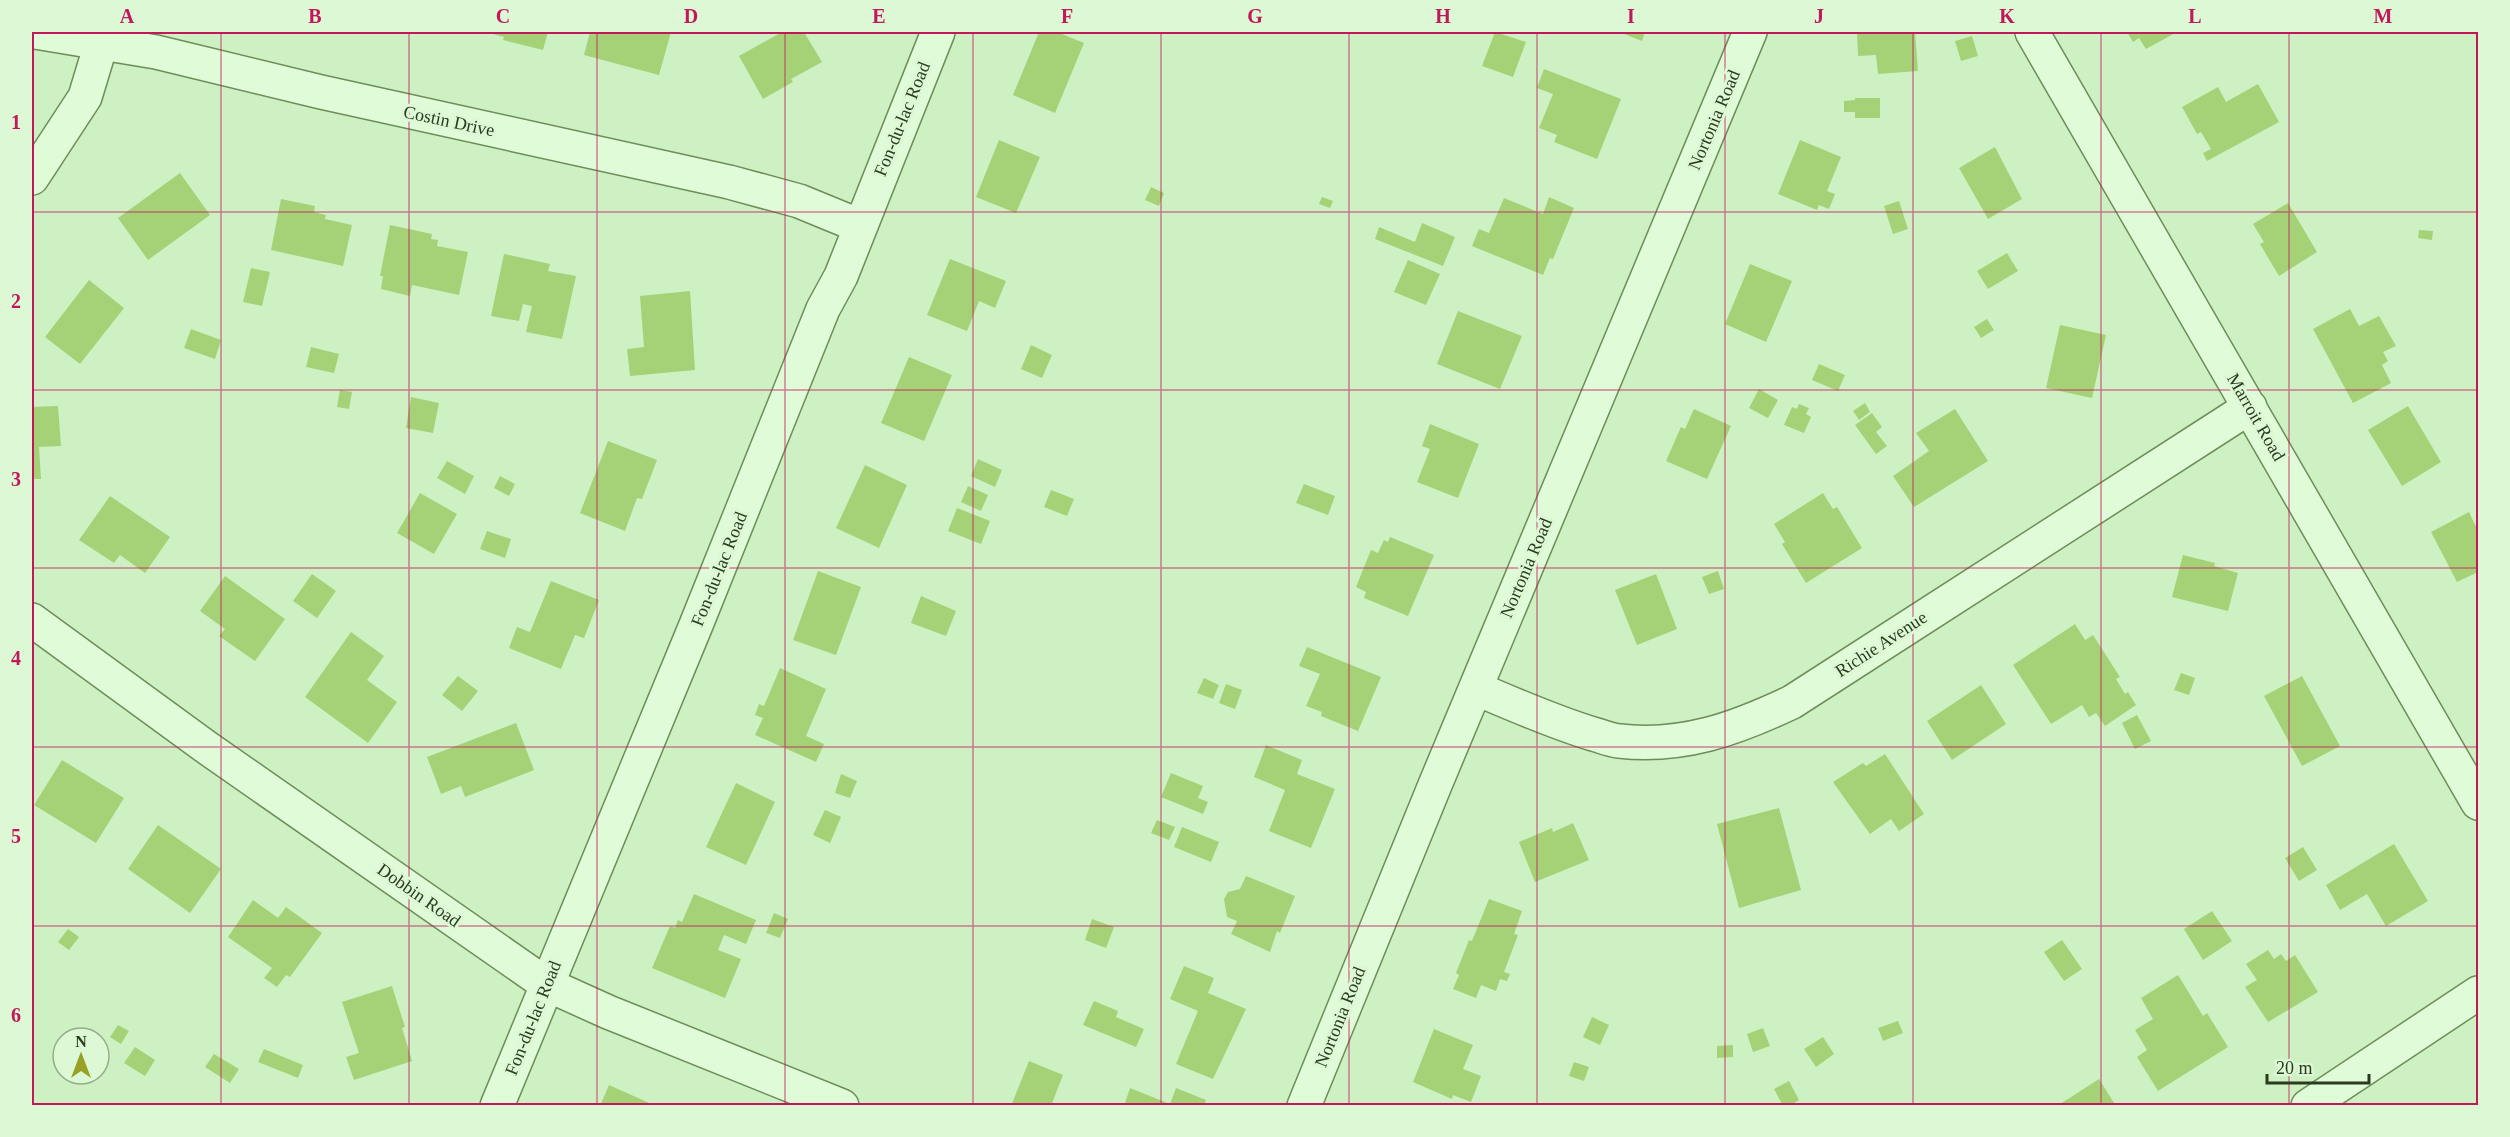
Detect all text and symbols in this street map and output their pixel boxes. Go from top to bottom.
text: A [120,5,135,27]
text: B [308,5,322,27]
text: C [496,5,510,27]
text: D [684,5,698,27]
text: E [872,5,886,27]
text: F [1061,5,1073,27]
text: G [1247,5,1263,27]
text: H [1435,5,1451,27]
text: I [1627,5,1635,27]
text: J [1814,5,1824,27]
text: K [1999,5,2015,27]
text: L [2188,5,2202,27]
text: M [2374,5,2393,27]
street label: Fon-du-lac Road [870,59,934,179]
street label: Nortonia Road [1684,67,1744,173]
street label: Costin Drive [402,102,496,140]
text: 1 [11,111,21,133]
text: 2 [11,290,21,312]
street label: Marroit Road [2223,370,2289,464]
text: 3 [11,468,21,490]
street label: Fon-du-lac Road [687,509,751,629]
street label: Nortonia Road [1496,515,1556,621]
street label: Richie Avenue [1831,607,1931,681]
text: 4 [11,647,21,669]
text: 5 [11,825,21,847]
street label: Dobbin Road [374,859,464,931]
street label: Fon-du-lac Road [501,958,565,1078]
street label: Nortonia Road [1311,964,1369,1070]
text: 6 [11,1004,21,1026]
north arrow [51,1026,111,1086]
text: N [75,1033,87,1050]
scale bar [2267,1047,2369,1085]
text: 20 m [2276,1058,2313,1078]

